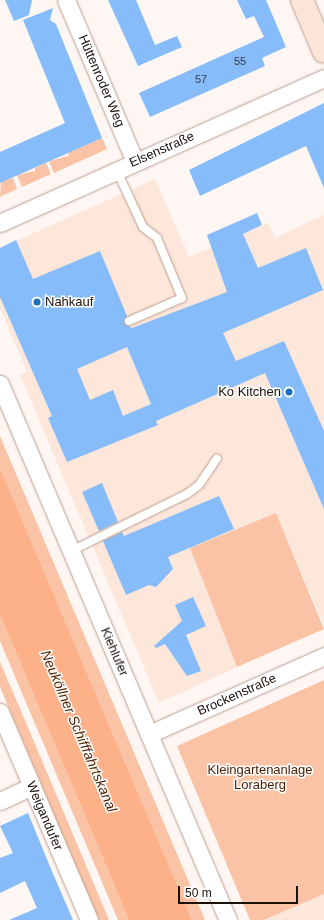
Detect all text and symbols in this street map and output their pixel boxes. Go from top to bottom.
street label: Hüttenroder Weg [75,32,127,130]
house number: 55 [234,54,246,68]
house number: 57 [195,72,207,86]
street label: Elsenstraße [127,129,197,171]
place label: Nahkauf [45,294,93,310]
marker: Nahkauf [32,297,42,307]
place label: Ko Kitchen [218,384,281,400]
marker: Ko Kitchen [284,387,294,397]
street label: Kiehlufer [97,625,131,679]
water label: Neuköllner Schifffahrtskanal [37,647,121,815]
street label: Brockenstraße [195,671,279,719]
park label: Kleingartenanlage Loraberg [208,763,312,794]
street label: Weigandufer [22,779,66,853]
scale bar [180,878,300,904]
text: 50 m [185,886,212,900]

